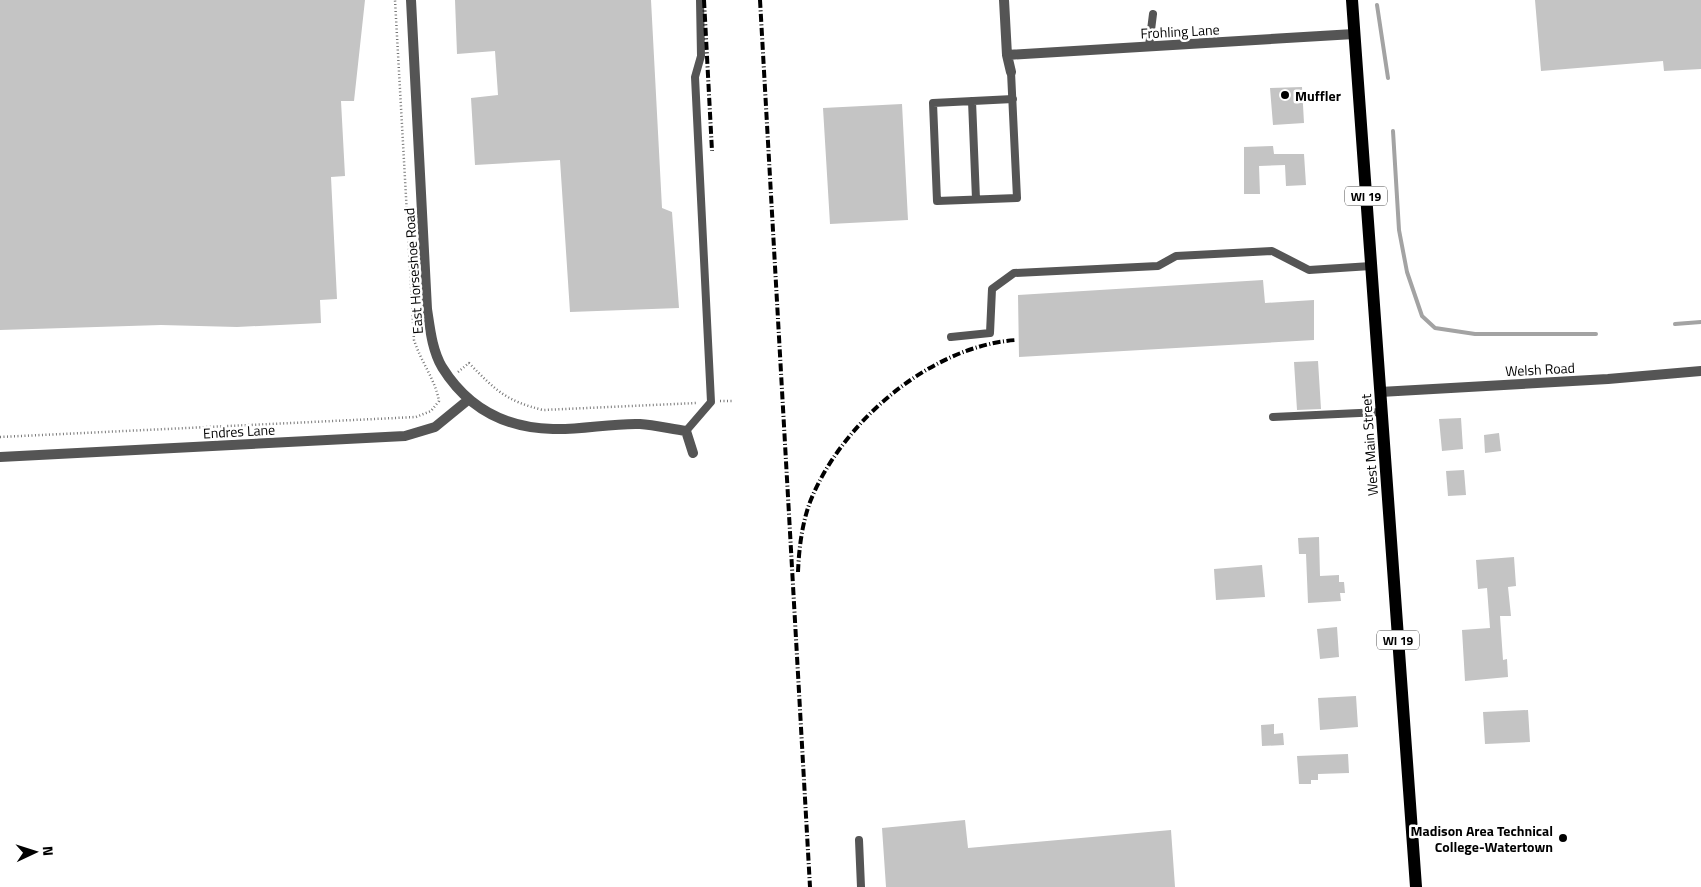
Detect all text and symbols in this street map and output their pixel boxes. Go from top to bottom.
street label: Frohling Lane [1140,18,1220,44]
place label: Muffler [1295,85,1341,106]
marker: Muffler [1279,89,1291,101]
road number: WI 19 [1345,187,1387,206]
street label: East Horseshoe Road [398,207,428,335]
street label: Welsh Road [1505,357,1575,381]
street label: West Main Street [1355,393,1383,497]
street label: Endres Lane [202,419,276,443]
road number: WI 19 [1377,630,1419,650]
place label: Madison Area Technical College-Watertown [1411,820,1553,857]
north arrow [10,827,60,877]
marker: Madison Area Technical College-Watertown [1557,832,1569,844]
text: N [38,845,59,857]

